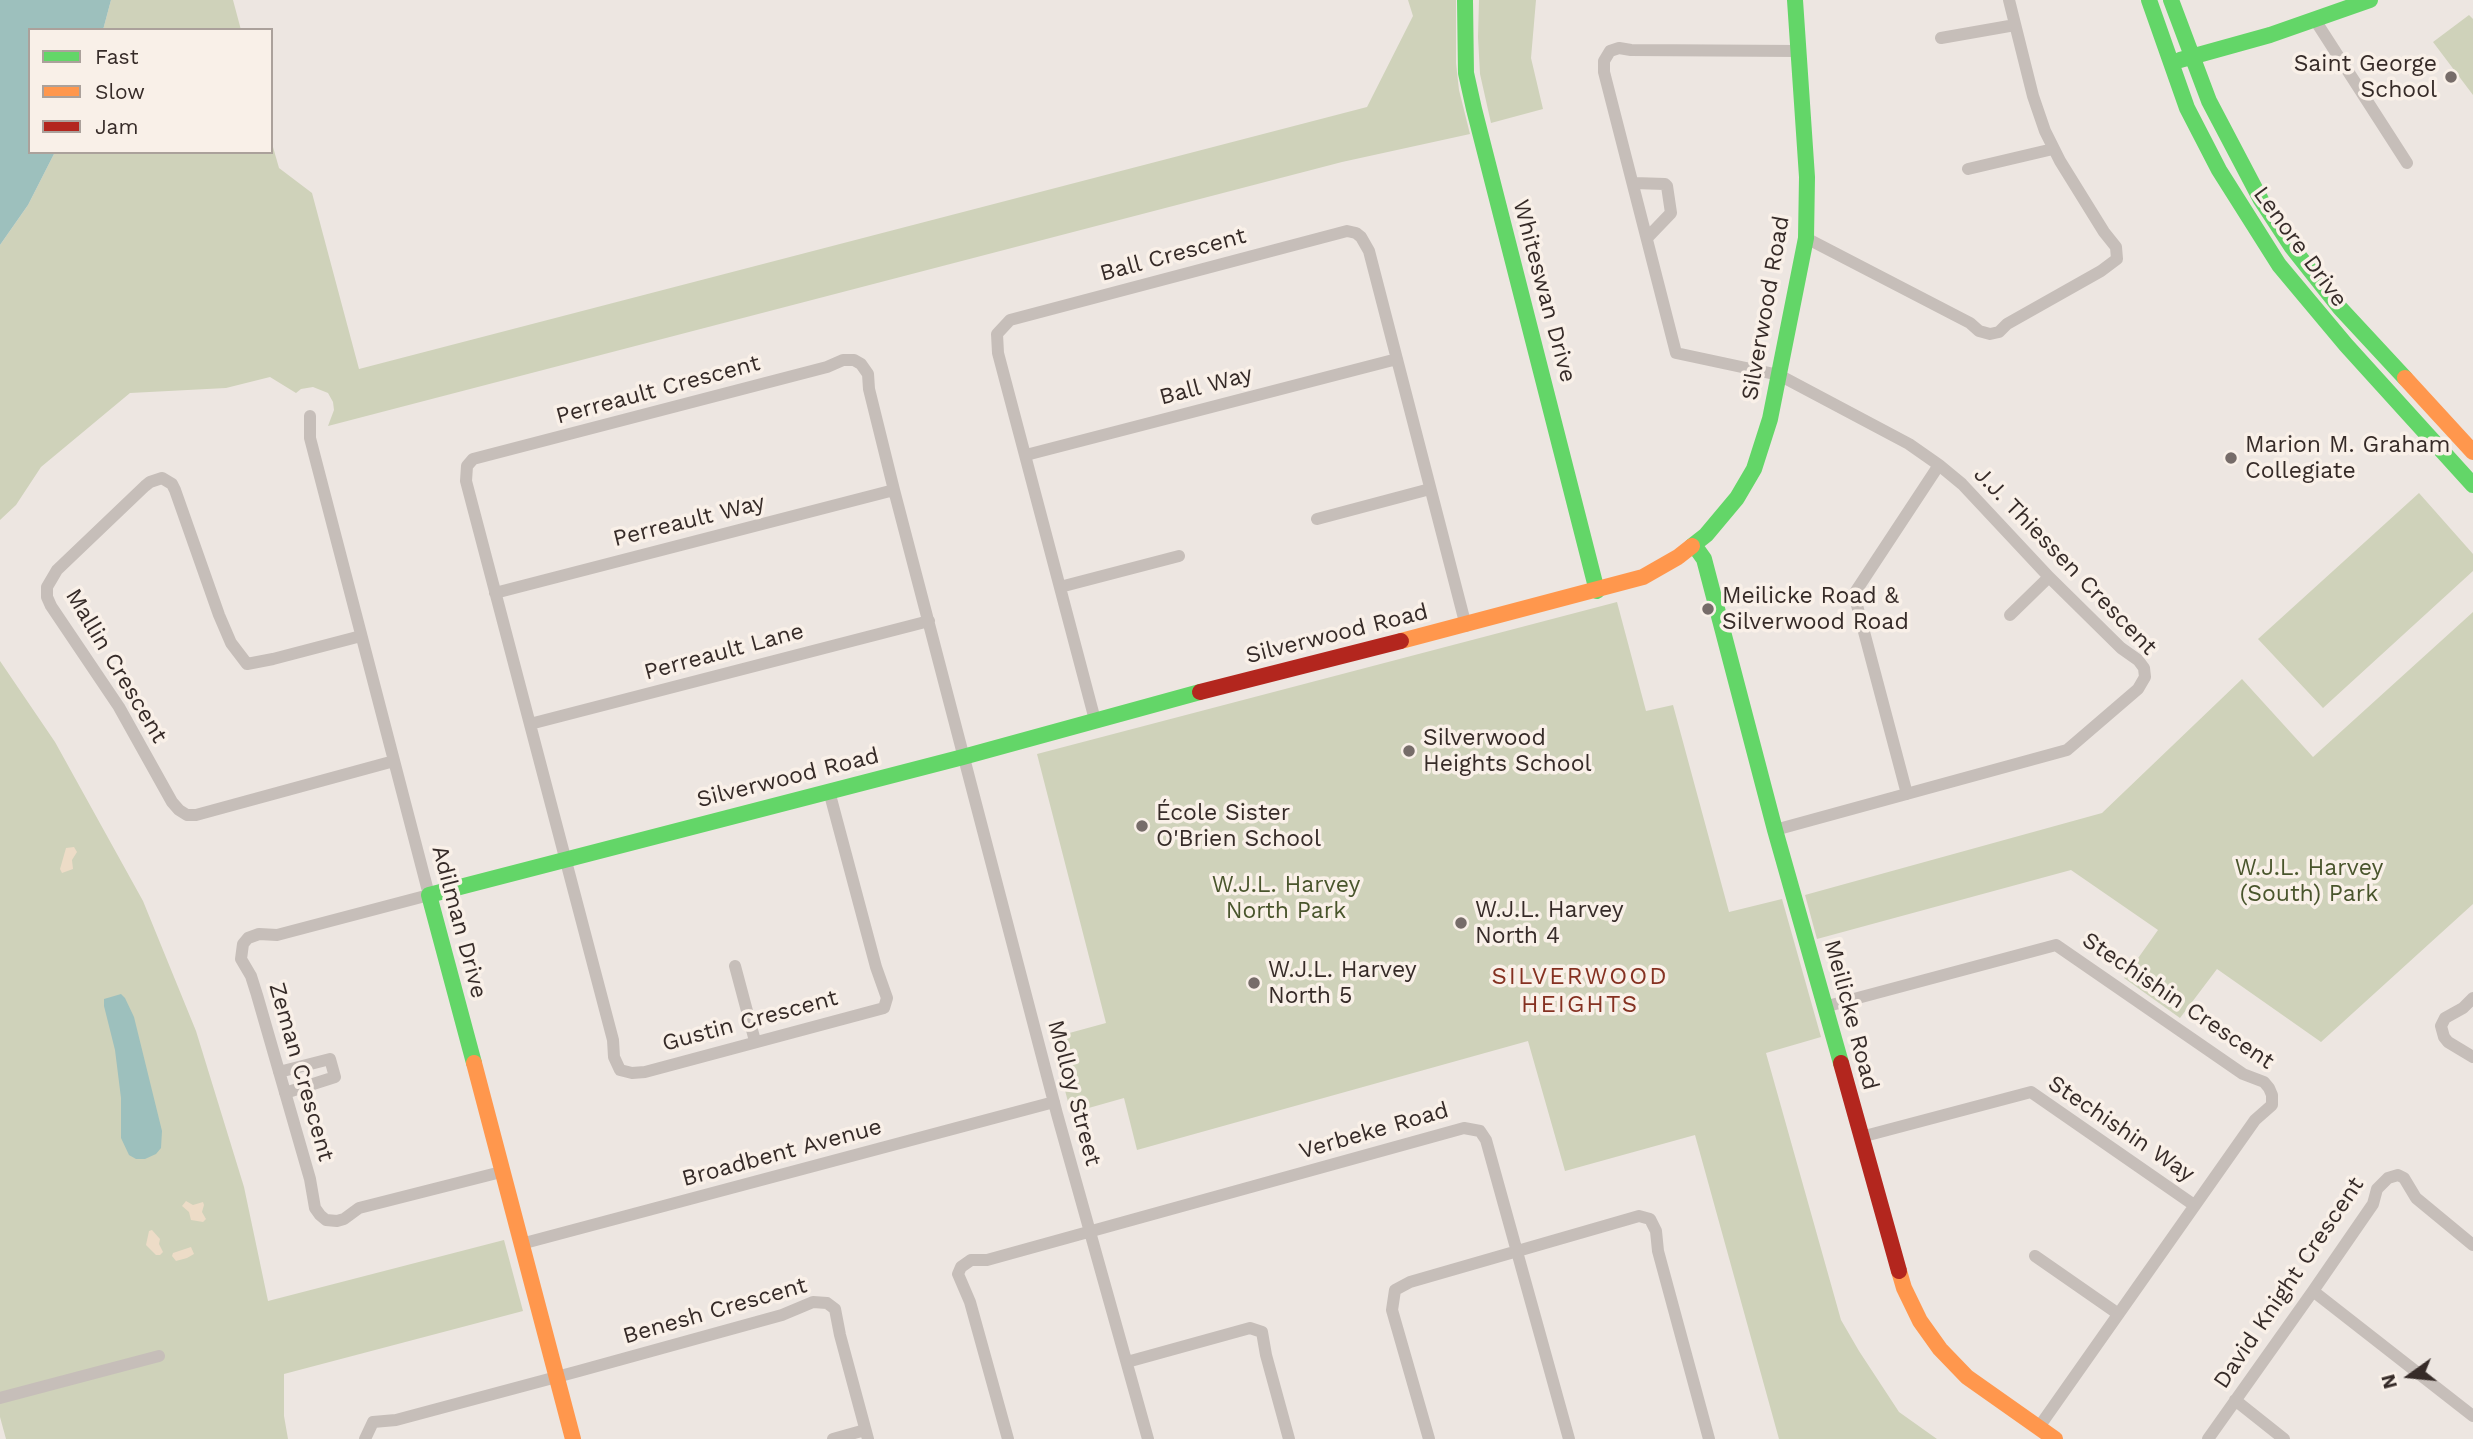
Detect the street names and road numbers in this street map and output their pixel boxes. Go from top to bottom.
street label: Lenore Drive [2247,181,2353,313]
street label: Whiteswan Drive [1506,197,1582,385]
street label: Silverwood Road [1736,214,1796,402]
street label: Ball Crescent [1097,222,1249,288]
street label: Perreault Crescent [553,349,763,431]
street label: Ball Way [1156,360,1256,412]
street label: J.J. Thiessen Crescent [1968,461,2162,661]
street label: Perreault Way [610,489,768,553]
street label: Mallin Crescent [59,584,173,748]
street label: Silverwood Road [1243,598,1431,670]
street label: Perreault Lane [641,617,807,687]
street label: Silverwood Road [694,742,882,814]
street label: Adilman Drive [425,843,493,1001]
street label: Stechishin Crescent [2077,927,2279,1075]
street label: Meilicke Road [1818,937,1884,1093]
street label: Zeman Crescent [262,980,340,1164]
street label: Gustin Crescent [659,984,841,1058]
street label: Molloy Street [1041,1017,1107,1169]
street label: Stechishin Way [2042,1070,2200,1188]
street label: Verbeke Road [1296,1096,1452,1166]
street label: Broadbent Avenue [679,1113,885,1193]
street label: David Knight Crescent [2208,1172,2370,1394]
street label: Benesh Crescent [620,1272,810,1350]

